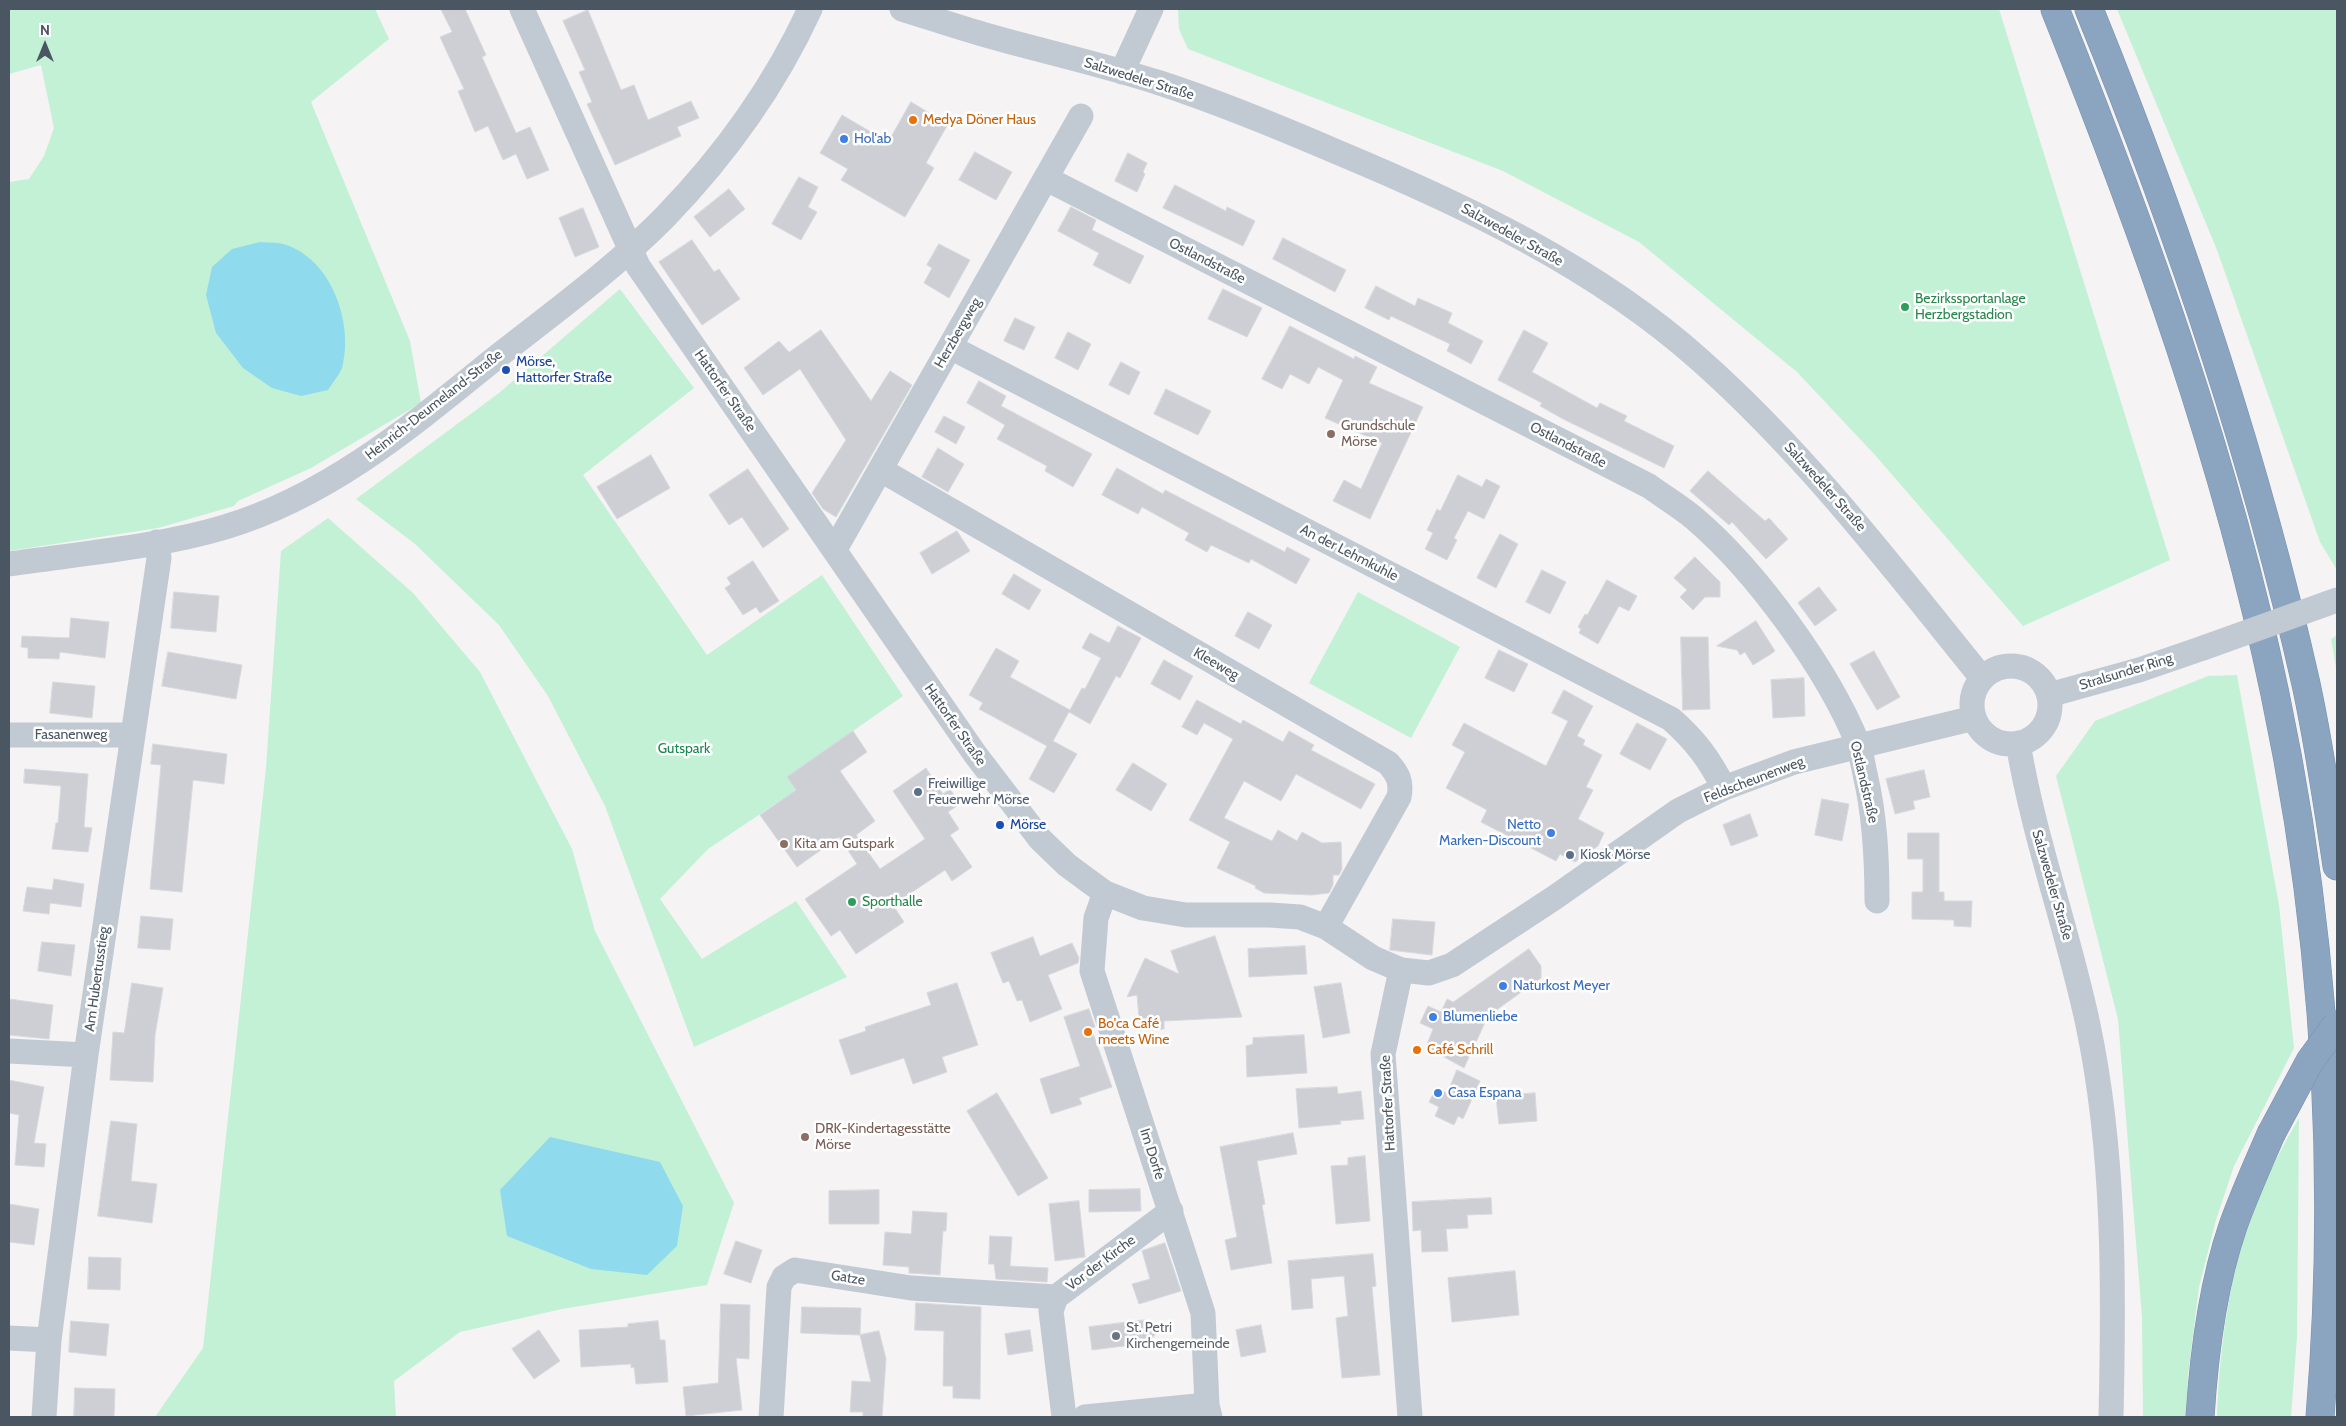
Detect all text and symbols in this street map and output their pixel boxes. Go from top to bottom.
north arrow [20,20,70,70]
text: N [40,21,50,39]
street label: Salzwedeler Straße [1082,54,1196,104]
place label: Medya Döner Haus [923,112,1036,128]
marker: Medya Döner Haus [907,114,919,126]
place label: Hol'ab [854,131,891,147]
marker: Hol'ab [838,133,850,145]
street label: Salzwedeler Straße [1458,200,1566,270]
street label: Ostlandstraße [1166,235,1248,287]
place label: Bezirkssportanlage Herzbergstadion [1915,291,2026,324]
street label: Herzbergweg [931,295,985,371]
marker: Bezirkssportanlage Herzbergstadion [1899,301,1911,313]
street label: Heinrich-Deumeland-Straße [362,346,506,464]
street label: Hattorfer Straße [691,347,759,435]
place label: Mörse, Hattorfer Straße [516,354,612,387]
marker: Mörse, Hattorfer Straße [500,364,512,376]
place label: Grundschule Mörse [1341,418,1415,451]
street label: Ostlandstraße [1527,419,1609,471]
marker: Grundschule Mörse [1325,428,1337,440]
street label: Salzwedeler Straße [1781,439,1869,535]
street label: An der Lehmkuhle [1297,521,1401,585]
street label: Kleeweg [1190,644,1242,684]
street label: Stralsunder Ring [2077,650,2175,694]
street label: Hattorfer Straße [921,681,989,769]
street label: Fasanenweg [35,727,107,743]
street label: Ostlandstraße [1846,739,1882,825]
park label: Gutspark [658,741,710,757]
street label: Feldscheunenweg [1701,753,1807,807]
place label: Freiwillige Feuerwehr Mörse [928,776,1029,809]
marker: Freiwillige Feuerwehr Mörse [912,786,924,798]
place label: Mörse [1010,817,1046,833]
place label: Netto Marken-Discount [1439,817,1541,850]
marker: Mörse [994,819,1006,831]
marker: Netto Marken-Discount [1545,827,1557,839]
street label: Salzwedeler Straße [2028,828,2076,942]
place label: Kita am Gutspark [794,836,894,852]
marker: Kita am Gutspark [778,838,790,850]
place label: Kiosk Mörse [1580,847,1650,863]
marker: Kiosk Mörse [1564,849,1576,861]
place label: Sporthalle [862,894,923,910]
marker: Sporthalle [846,896,858,908]
street label: Am Hubertusstieg [81,925,113,1033]
place label: Naturkost Meyer [1513,978,1610,994]
marker: Naturkost Meyer [1497,980,1509,992]
place label: Blumenliebe [1443,1009,1518,1025]
marker: Blumenliebe [1427,1011,1439,1023]
place label: Bo'ca Café meets Wine [1098,1016,1169,1048]
marker: Bo'ca Café meets Wine [1082,1026,1094,1038]
place label: Café Schrill [1427,1042,1493,1058]
marker: Café Schrill [1411,1044,1423,1056]
street label: Hattorfer Straße [1377,1055,1399,1151]
place label: Casa Espana [1448,1085,1522,1101]
marker: Casa Espana [1432,1087,1444,1099]
place label: DRK-Kindertagesstätte Mörse [815,1121,951,1154]
street label: Im Dorfe [1136,1126,1168,1182]
marker: DRK-Kindertagesstätte Mörse [799,1131,811,1143]
street label: Vor der Kirche [1063,1232,1139,1294]
street label: Gatze [830,1267,866,1289]
place label: St. Petri Kirchengemeinde [1126,1320,1230,1352]
marker: St. Petri Kirchengemeinde [1110,1330,1122,1342]

